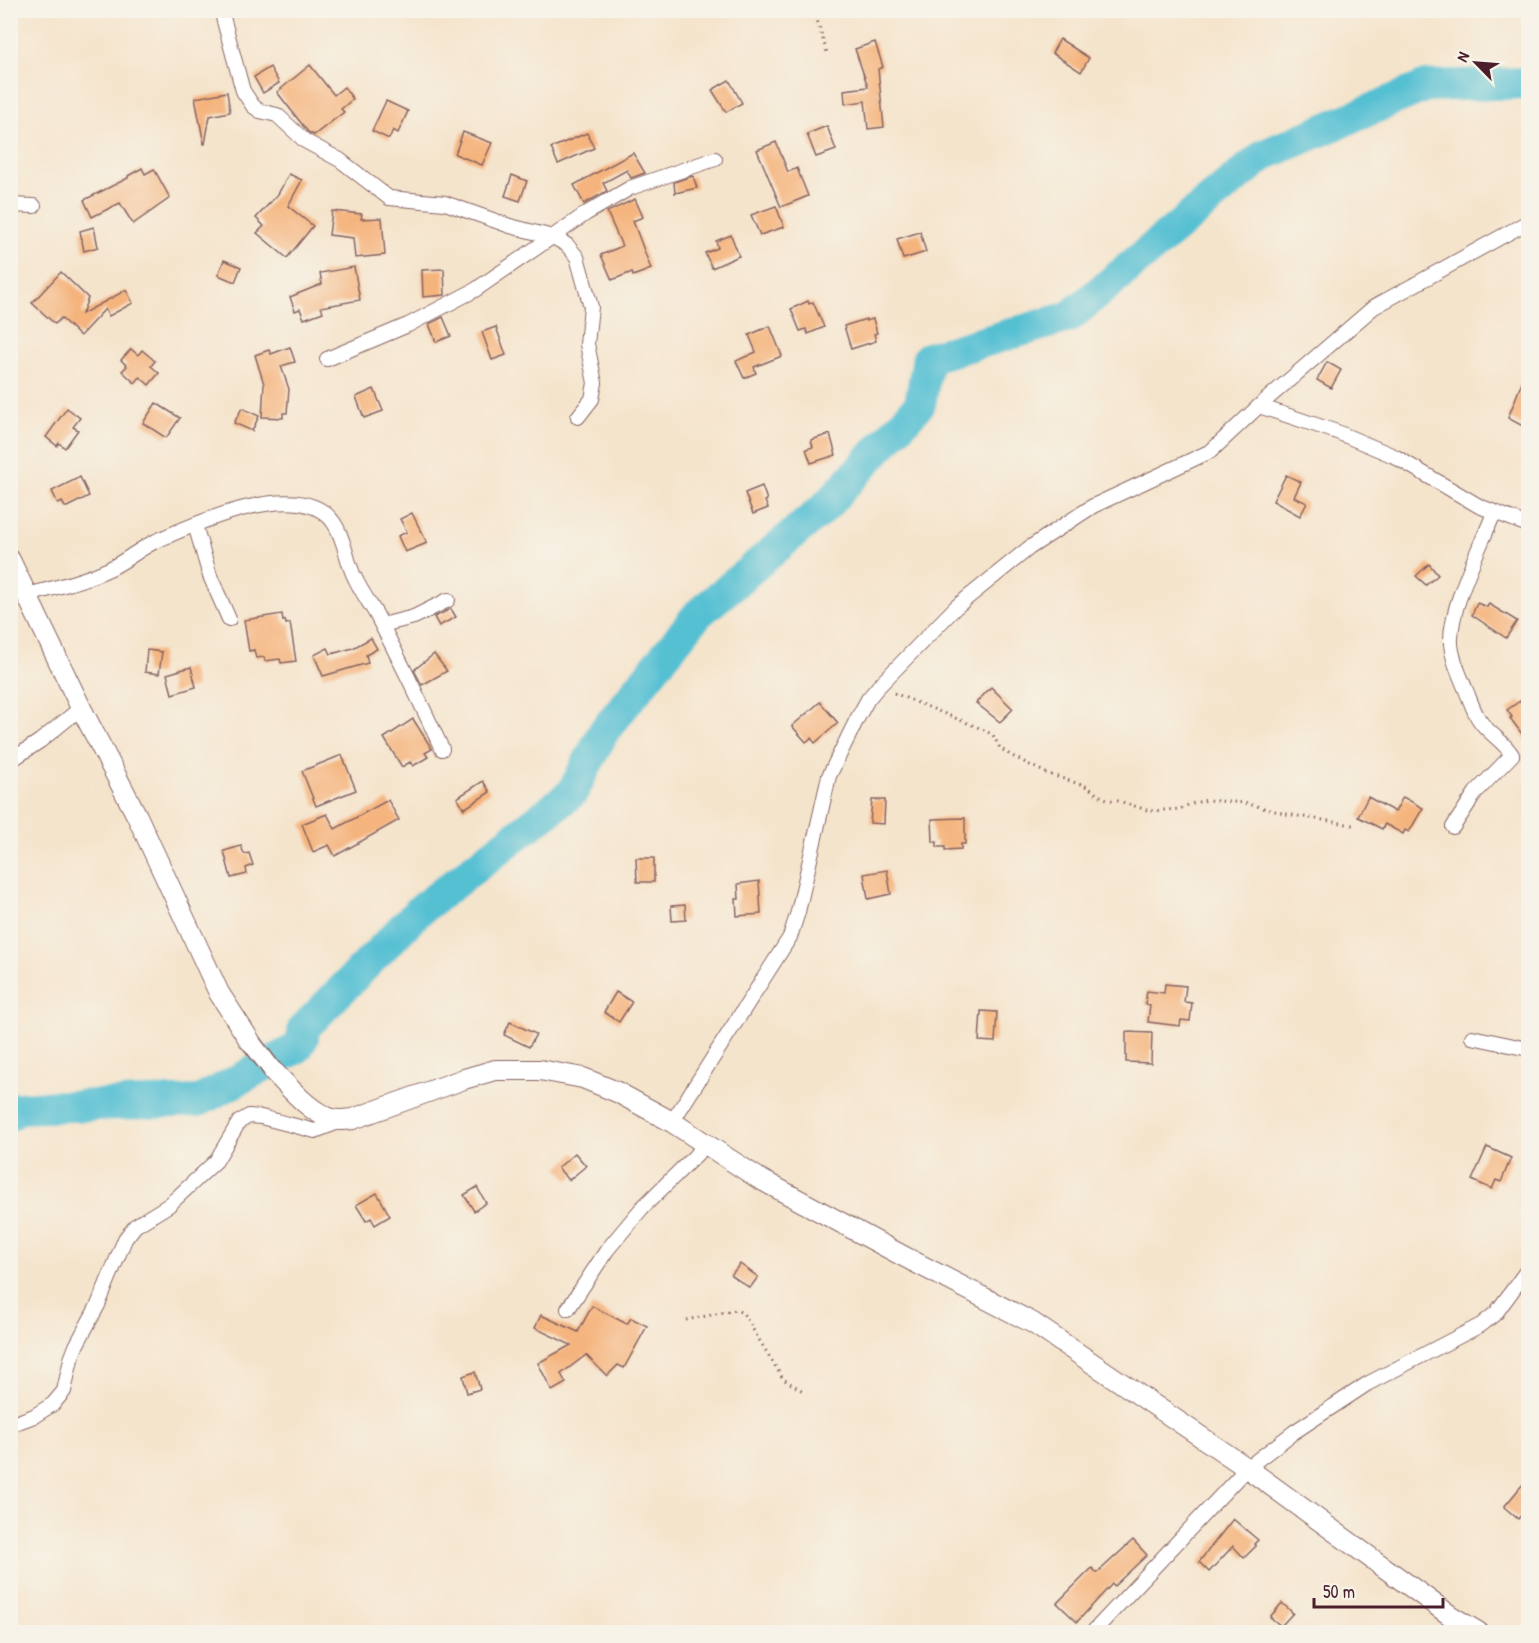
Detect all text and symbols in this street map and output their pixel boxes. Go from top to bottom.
north arrow [1446,33,1506,93]
text: N [1451,48,1474,65]
scale bar [1314,1571,1443,1609]
text: 50 m [1323,1579,1355,1604]

